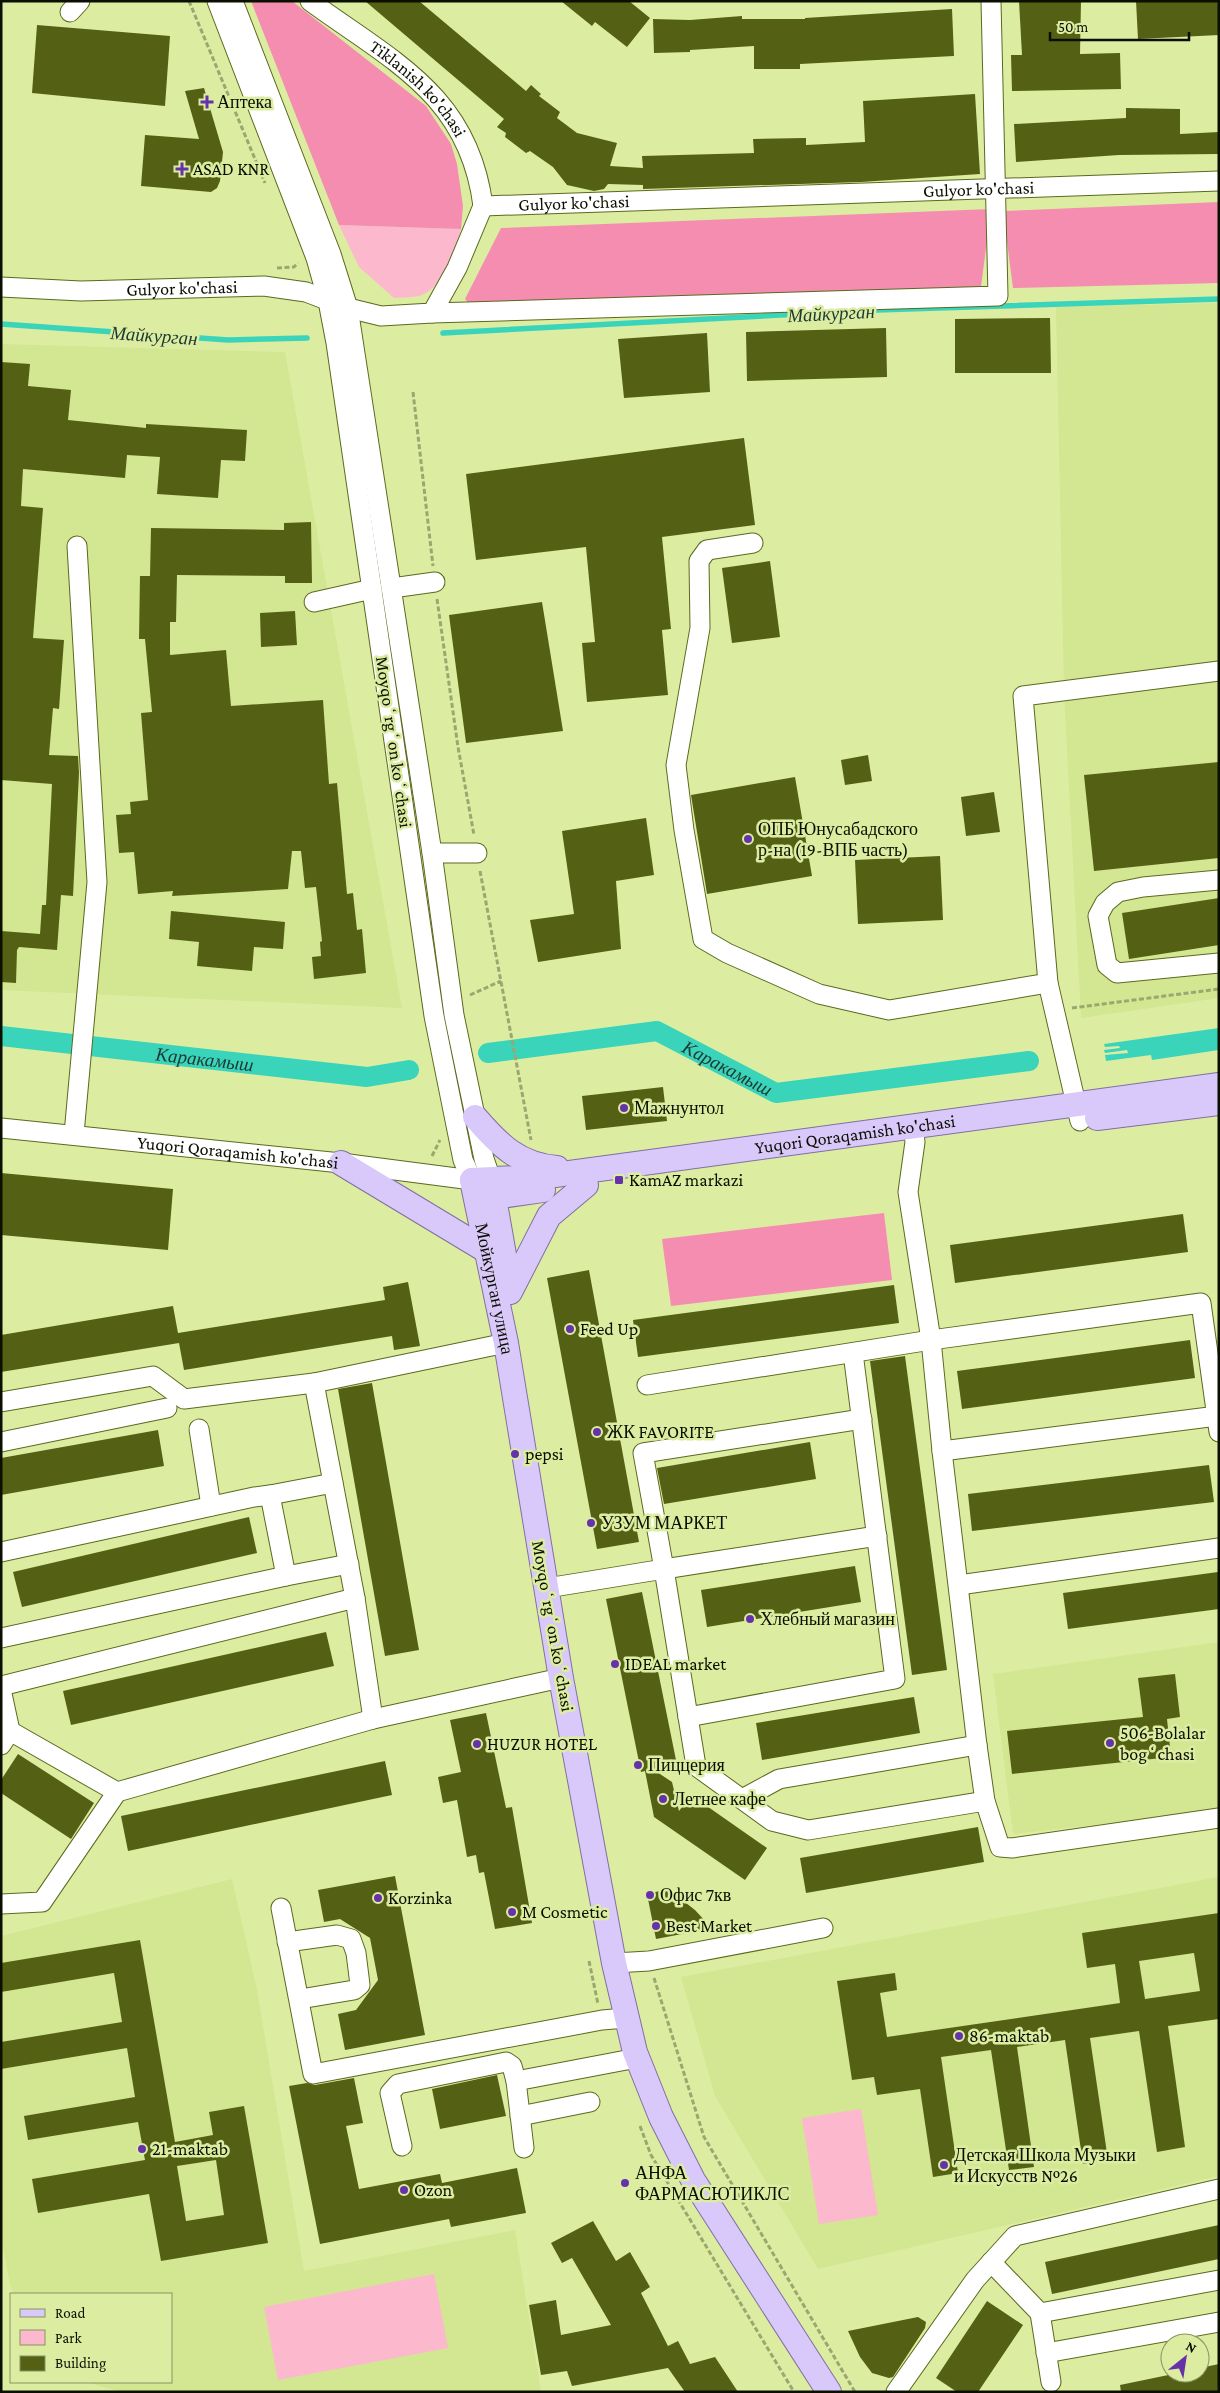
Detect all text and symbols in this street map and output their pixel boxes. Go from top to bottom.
scale bar [1050,10,1189,42]
text: 50 m [1058,19,1088,35]
street label: Tiklanish ko'chasi [366,36,471,141]
place label: Аптека [217,92,272,112]
marker: Аптека [201,96,213,108]
place label: ASAD KNR [193,159,270,179]
marker: ASAD KNR [175,162,189,176]
street label: Gulyor ko'chasi [923,177,1035,201]
street label: Gulyor ko'chasi [518,191,630,215]
street label: Gulyor ko'chasi [126,277,238,300]
water label: Майкурган [786,301,875,326]
water label: Майкурган [109,322,198,349]
street label: Moyqoʻrgʻon koʻchasi [372,655,416,829]
place label: ОПБ Юнусабадского р-на (19-ВПБ часть) [758,819,918,861]
marker: ОПБ Юнусабадского р-на (19-ВПБ часть) [742,833,754,845]
water label: Каракамыш [678,1036,776,1100]
water label: Каракамыш [154,1043,255,1075]
place label: Мажнунтол [634,1098,724,1118]
marker: Мажнунтол [618,1102,630,1114]
street label: Yuqori Qoraqamish ko'chasi [754,1111,957,1158]
street label: Yuqori Qoraqamish ko'chasi [136,1132,340,1173]
place label: KamAZ markazi [629,1170,743,1190]
marker: KamAZ markazi [613,1174,625,1186]
street label: Мойкурган улица [471,1221,518,1356]
place label: Feed Up [580,1319,638,1339]
marker: Feed Up [564,1323,576,1335]
place label: ЖК FAVORITE [607,1422,714,1442]
marker: ЖК FAVORITE [591,1426,603,1438]
place label: pepsi [525,1444,564,1464]
marker: pepsi [509,1448,521,1460]
place label: УЗУМ МАРКЕТ [601,1513,727,1533]
marker: УЗУМ МАРКЕТ [585,1517,597,1529]
street label: Moyqoʻrgʻon koʻchasi [528,1539,578,1713]
place label: Хлебный магазин [760,1609,895,1629]
marker: Хлебный магазин [744,1613,756,1625]
place label: IDEAL market [625,1654,727,1674]
marker: IDEAL market [609,1658,621,1670]
place label: 506-Bolalar bogʻchasi [1120,1723,1206,1764]
place label: HUZUR HOTEL [487,1734,597,1754]
marker: 506-Bolalar bogʻchasi [1104,1737,1116,1749]
marker: HUZUR HOTEL [471,1738,483,1750]
place label: Пиццерия [648,1755,725,1775]
marker: Пиццерия [632,1759,644,1771]
place label: Летнее кафе [673,1789,766,1809]
marker: Летнее кафе [657,1793,669,1805]
place label: Офис 7кв [660,1885,731,1905]
place label: Korzinka [388,1888,452,1908]
marker: Офис 7кв [644,1889,656,1901]
marker: Korzinka [372,1892,384,1904]
place label: M Cosmetic [522,1902,608,1922]
marker: M Cosmetic [506,1906,518,1918]
place label: Best Market [666,1916,753,1936]
marker: Best Market [650,1920,662,1932]
place label: 86-maktab [969,2026,1049,2046]
marker: 86-maktab [953,2030,965,2042]
place label: 21-maktab [152,2139,228,2159]
marker: 21-maktab [136,2143,148,2155]
place label: Детская Школа Музыки и Искусств №26 [954,2145,1136,2186]
marker: Детская Школа Музыки и Искусств №26 [938,2159,950,2171]
place label: АНФА ФАРМАСЮТИКЛС [635,2163,789,2204]
marker: АНФА ФАРМАСЮТИКЛС [619,2177,631,2189]
place label: Ozon [414,2180,453,2200]
marker: Ozon [398,2184,410,2196]
legend [10,2293,172,2383]
text: Road [55,2305,86,2321]
text: Park [55,2330,82,2346]
north arrow [1160,2333,1210,2383]
text: N [1183,2337,1200,2356]
text: Building [55,2355,106,2372]

